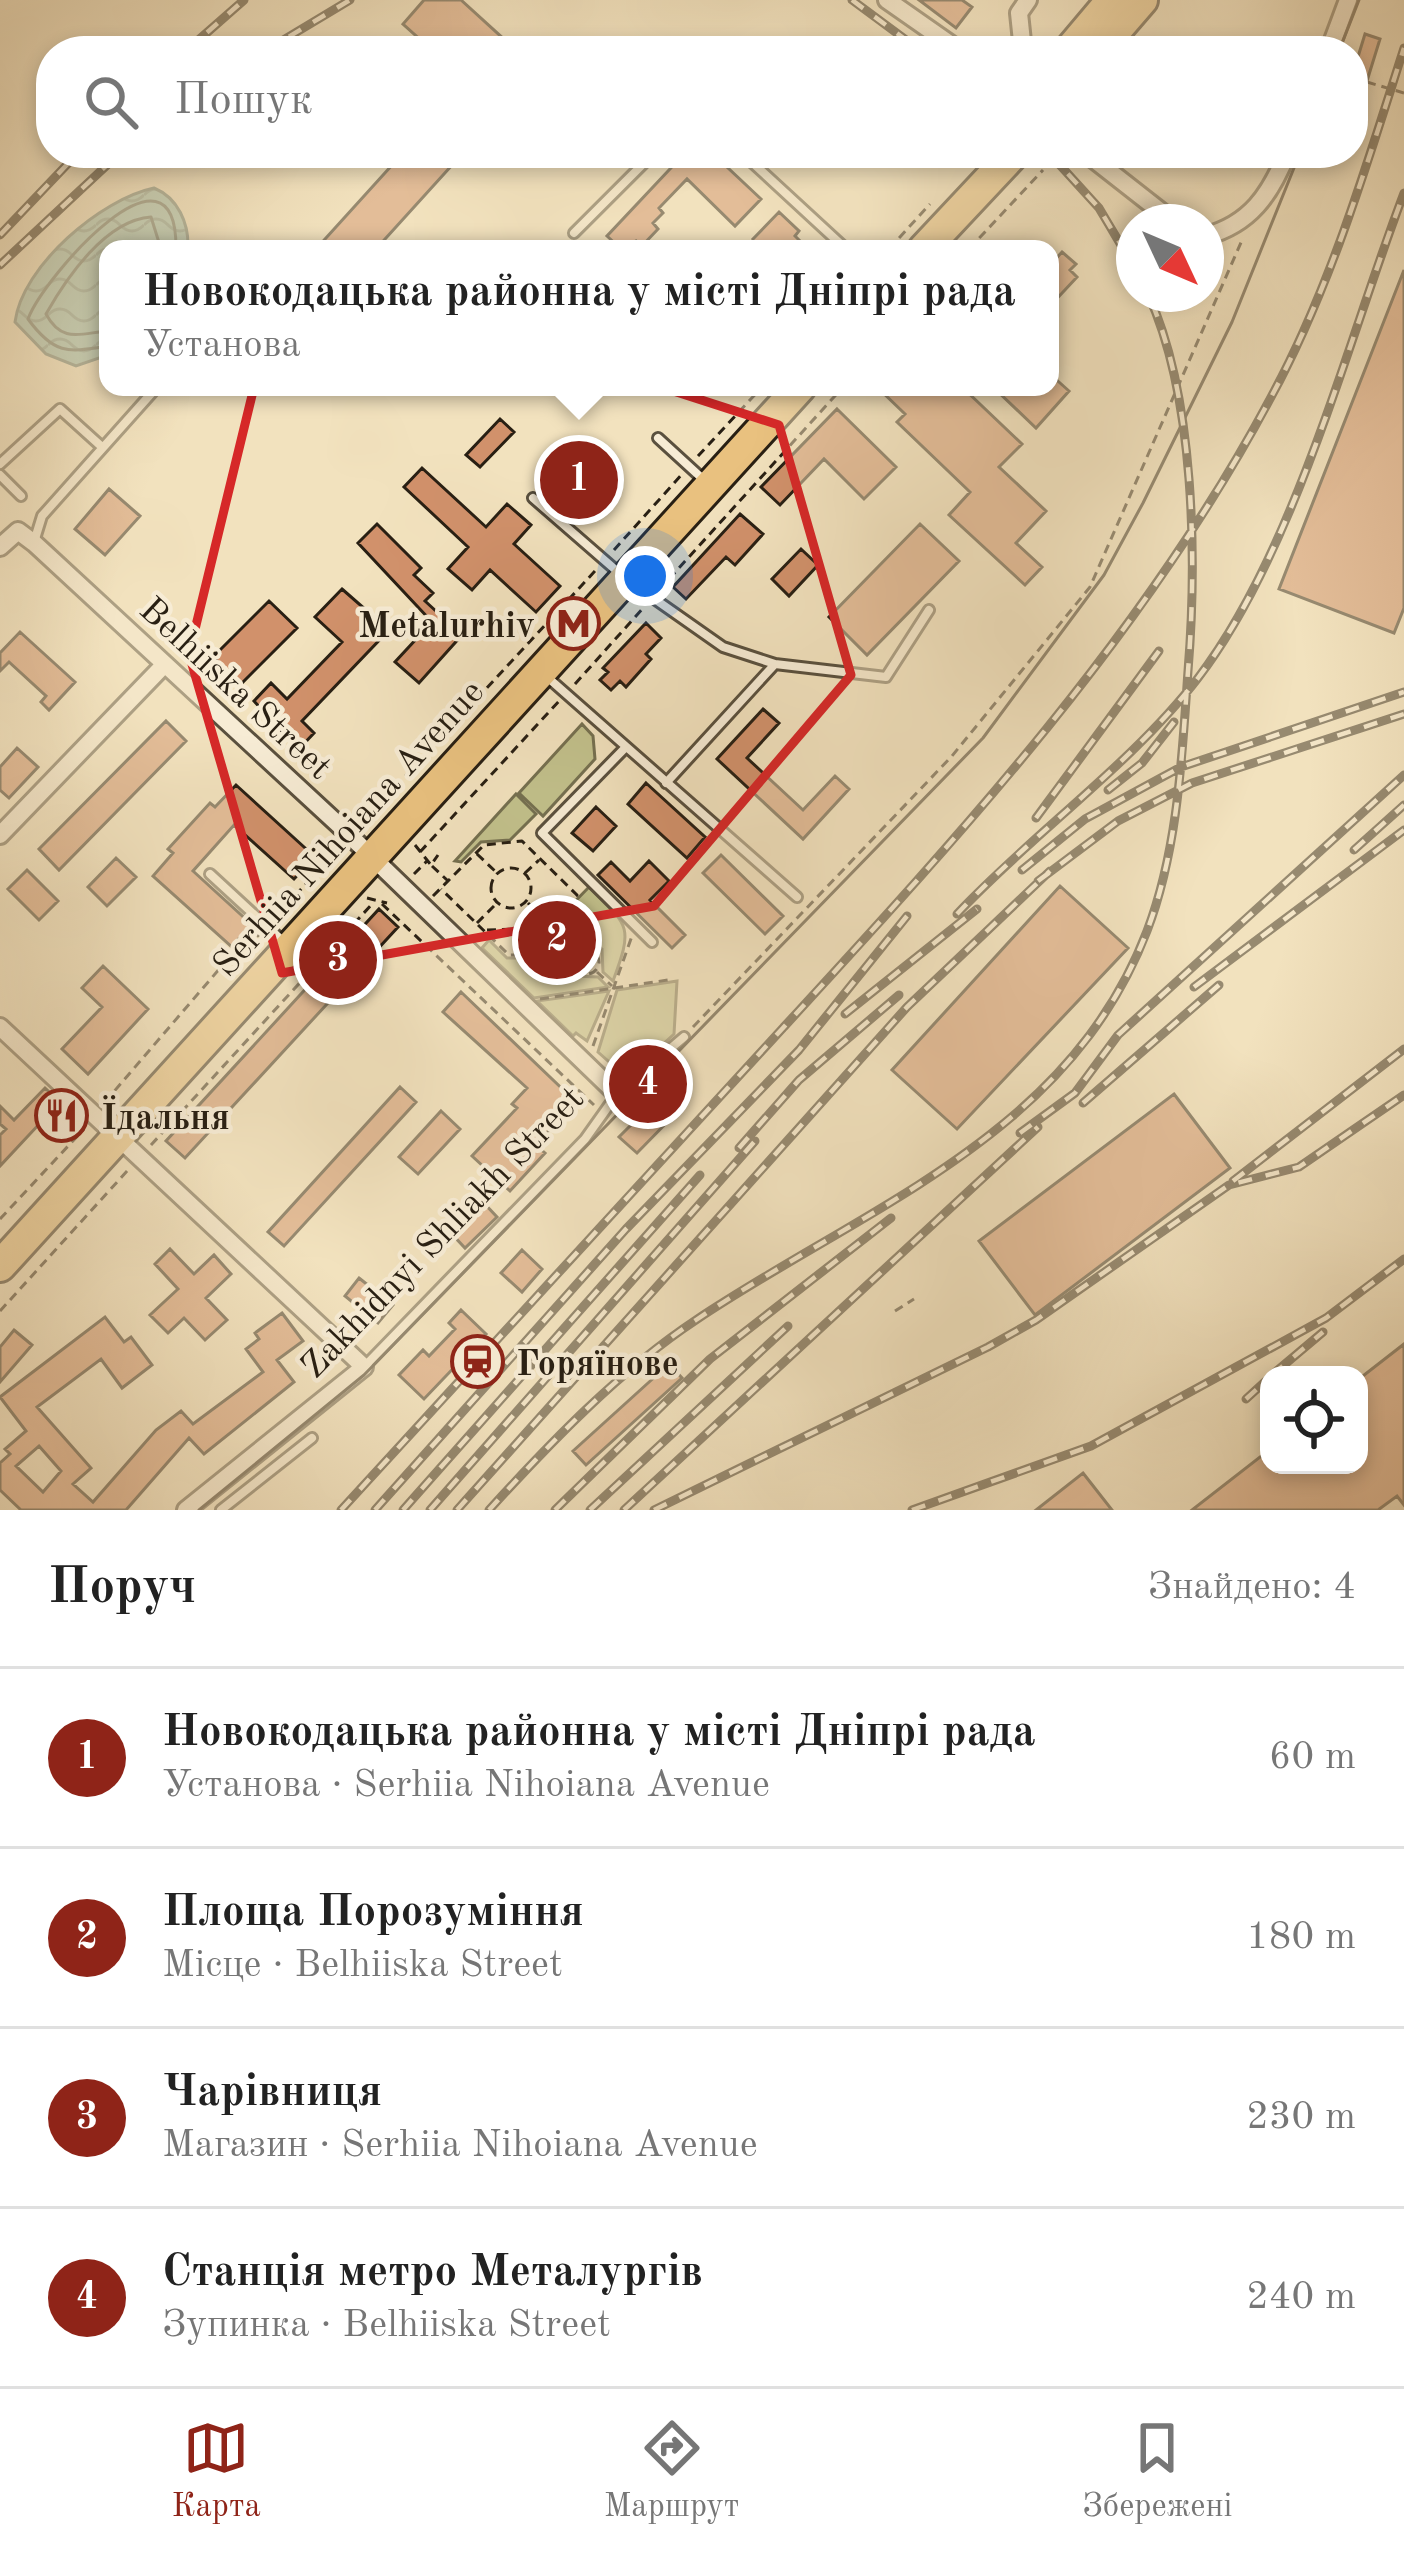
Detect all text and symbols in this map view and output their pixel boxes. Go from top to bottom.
search box [36,36,1368,168]
icon: search [78,69,144,135]
text: Пошук [174,79,313,124]
north arrow [1116,204,1224,312]
popup [99,240,1059,396]
text: Новокодацька районна у місті Дніпрі рада [142,271,1016,316]
text: Установа [142,326,301,365]
pin: 1 [540,435,618,525]
your location [615,546,675,606]
street label: Belhiiska Street [131,592,337,788]
metro station icon: Metalurhiv [546,596,602,652]
place label: Metalurhiv [358,610,535,646]
street label: Serhiia Nihoiana Avenue [208,675,492,985]
pin: 2 [518,895,596,985]
pin: 3 [299,915,377,1005]
pin: 4 [609,1039,687,1129]
street label: Zakhidnyi Shliakh Street [296,1081,592,1386]
restaurant icon: Їдальня [34,1088,90,1144]
place label: Їдальня [101,1095,230,1138]
station icon: Горяїнове [449,1334,505,1390]
place label: Горяїнове [516,1348,679,1384]
map controls [1260,1366,1368,1474]
button: locate [1260,1366,1368,1474]
text: Поруч [48,1563,196,1614]
text: Знайдено: 4 [1148,1568,1356,1607]
text: Новокодацька районна у місті Дніпрі рада [162,1711,1036,1756]
text: 1 [76,1738,98,1777]
text: 60 m [1269,1738,1356,1777]
text: Установа · Serhiia Nihoiana Avenue [162,1766,770,1805]
text: Площа Порозуміння [162,1891,584,1936]
text: 2 [76,1918,98,1957]
text: 180 m [1246,1918,1356,1957]
text: Місце · Belhiiska Street [162,1946,563,1985]
text: Чарівниця [162,2071,382,2116]
text: 3 [76,2098,98,2137]
text: 230 m [1246,2098,1356,2137]
text: Магазин · Serhiia Nihoiana Avenue [162,2126,758,2165]
text: Станція метро Металургів [162,2251,703,2296]
text: 4 [76,2278,98,2317]
text: 240 m [1246,2278,1356,2317]
text: Зупинка · Belhiiska Street [162,2306,611,2345]
tab: Карта [171,2415,261,2528]
tab: Маршрут [604,2415,739,2528]
tab: Збережені [1082,2415,1233,2528]

